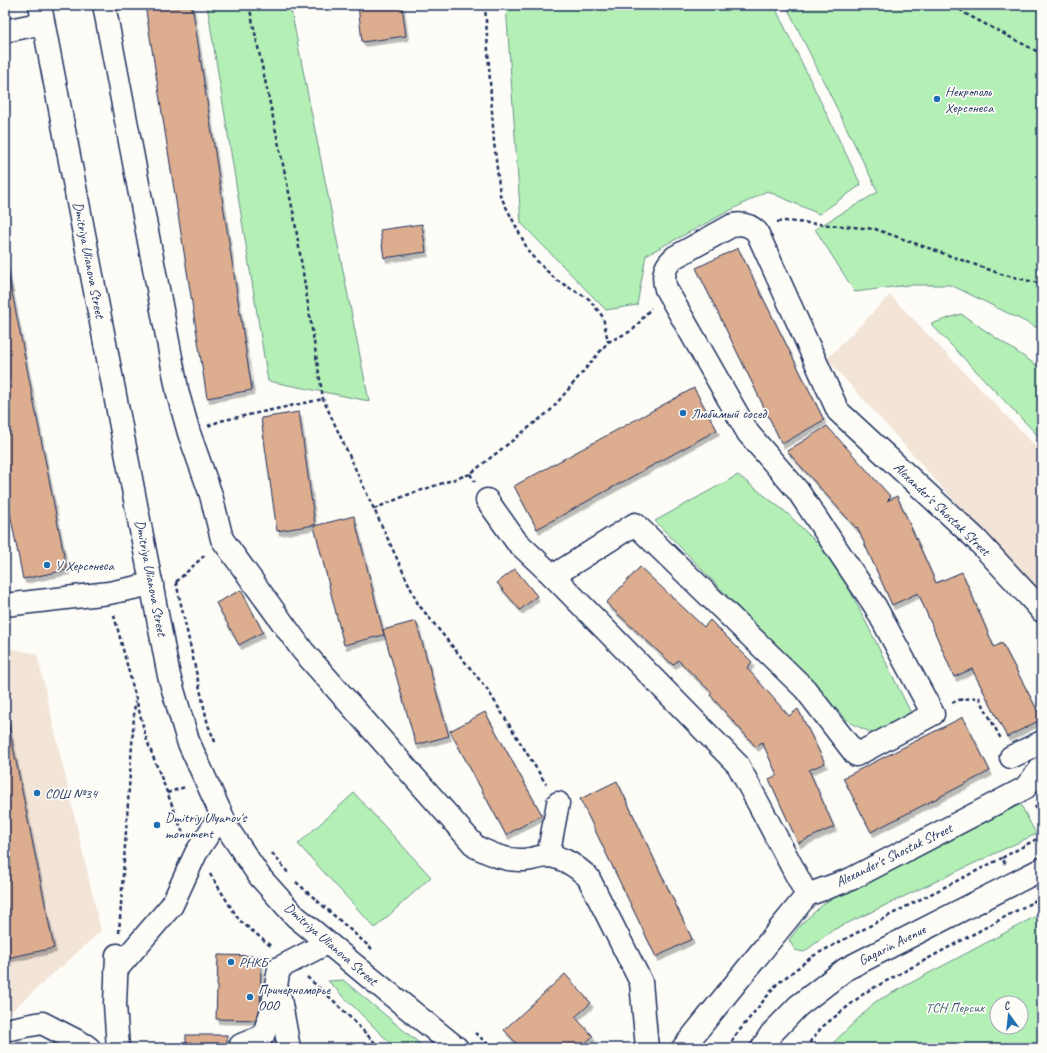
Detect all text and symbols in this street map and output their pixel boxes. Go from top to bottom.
place label: Некрополь Херсонеса [945,83,994,116]
marker: Некрополь Херсонеса [932,94,942,104]
street label: Dmitriya Ulianova Street [69,201,109,321]
place label: Любимый сосед [691,405,768,422]
marker: Любимый сосед [678,408,688,418]
street label: Alexander's Shostak Street [890,459,995,560]
street label: Dmitriya Ulianova Street [131,519,171,639]
place label: У Херсонеса [55,557,115,574]
marker: У Херсонеса [42,560,52,570]
place label: СОШ №34 [45,785,99,802]
marker: СОШ №34 [32,788,42,798]
place label: Dmitriy Ulyanov's monument [165,809,247,842]
street label: Alexander's Shostak Street [833,819,956,891]
marker: Dmitriy Ulyanov's monument [152,820,162,830]
street label: Dmitriya Ulianova Street [281,899,382,990]
street label: Gagarin Avenue [856,920,930,969]
place label: РНКБ [239,954,270,971]
marker: РНКБ [226,957,236,967]
place label: Причерноморье ООО [258,981,331,1014]
marker: Причерноморье ООО [245,992,255,1002]
north arrow [989,995,1029,1035]
text: С [1002,997,1012,1013]
park label: ТСН Персик [926,999,985,1016]

